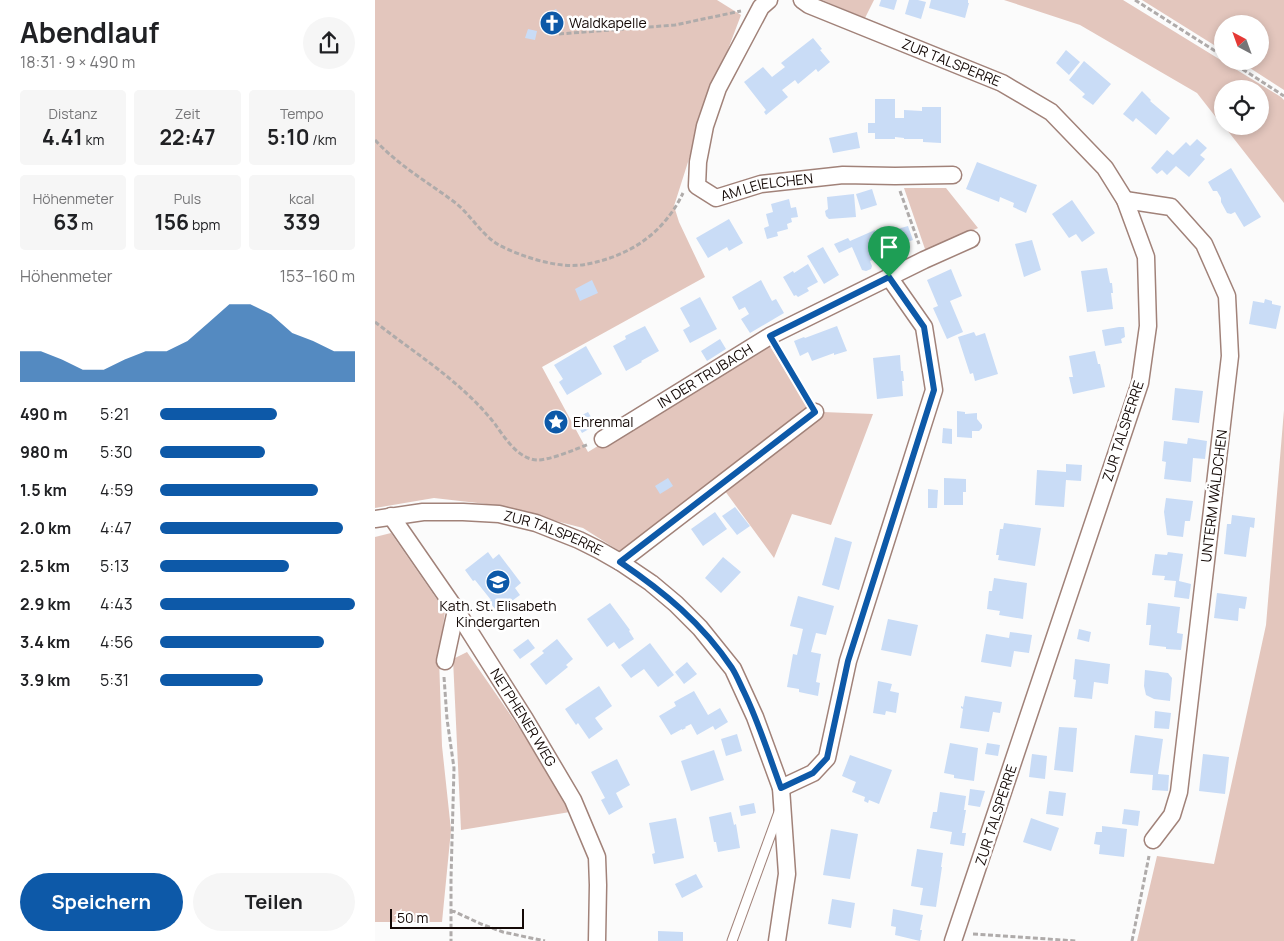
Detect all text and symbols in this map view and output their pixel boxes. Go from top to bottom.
church icon: Waldkapelle [539,10,565,36]
text: Abendlauf [20,13,159,51]
place label: Waldkapelle [569,13,647,32]
north arrow [1214,15,1269,70]
map controls [1214,15,1269,135]
button: share [303,17,355,69]
street label: ZUR TALSPERRE [899,34,1004,90]
text: 18:31 · 9 × 490 m [20,51,135,73]
button: locate [1214,80,1269,135]
text: Distanz [49,104,98,123]
text: Zeit [175,104,200,123]
text: Tempo [280,104,324,123]
text: 4.41 [42,123,83,151]
text: 22:47 [159,123,216,151]
text: 5:10 [267,123,310,151]
text: km [83,130,104,149]
text: /km [310,130,337,149]
street label: AM LEIELCHEN [718,168,814,205]
text: Höhenmeter [33,189,114,208]
text: Puls [174,189,201,208]
text: kcal [289,189,315,208]
text: 63 [53,208,78,236]
text: 156 [155,208,189,236]
text: 339 [283,208,321,236]
text: m [78,215,93,234]
text: bpm [189,215,220,234]
pin [868,226,910,277]
icon: arrive [875,233,903,261]
text: Höhenmeter [20,265,113,287]
text: 153–160 m [280,265,355,287]
street label: IN DER TRUBACH [654,339,756,412]
street label: ZUR TALSPERRE [1097,378,1148,484]
text: 490 m [20,403,67,425]
text: 5:21 [100,403,129,425]
place icon: Ehrenmal [543,409,569,435]
place label: Ehrenmal [573,412,633,431]
street label: UNTERM WÄLDCHEN [1196,428,1231,564]
text: 980 m [20,441,68,463]
text: 5:30 [100,441,133,463]
text: 1.5 km [20,479,67,501]
text: 4:59 [100,479,133,501]
street label: ZUR TALSPERRE [502,505,606,559]
text: 2.0 km [20,517,71,539]
text: 4:47 [100,517,132,539]
text: 2.5 km [20,555,70,577]
text: 5:13 [100,555,129,577]
school or university icon: Kath. St. Elisabeth Kindergarten [485,569,511,595]
text: 2.9 km [20,593,71,615]
text: 4:43 [100,593,133,615]
place label: Kath. St. Elisabeth Kindergarten [440,596,556,631]
text: 3.4 km [20,631,70,653]
text: 4:56 [100,631,133,653]
street label: NETPHENER WEG [486,665,561,770]
text: 3.9 km [20,669,70,691]
text: 5:31 [100,669,129,691]
street label: ZUR TALSPERRE [970,762,1021,868]
button: Speichern [20,873,183,931]
button: Teilen [193,873,355,931]
scale bar [390,906,524,929]
text: 50 m [397,908,428,927]

